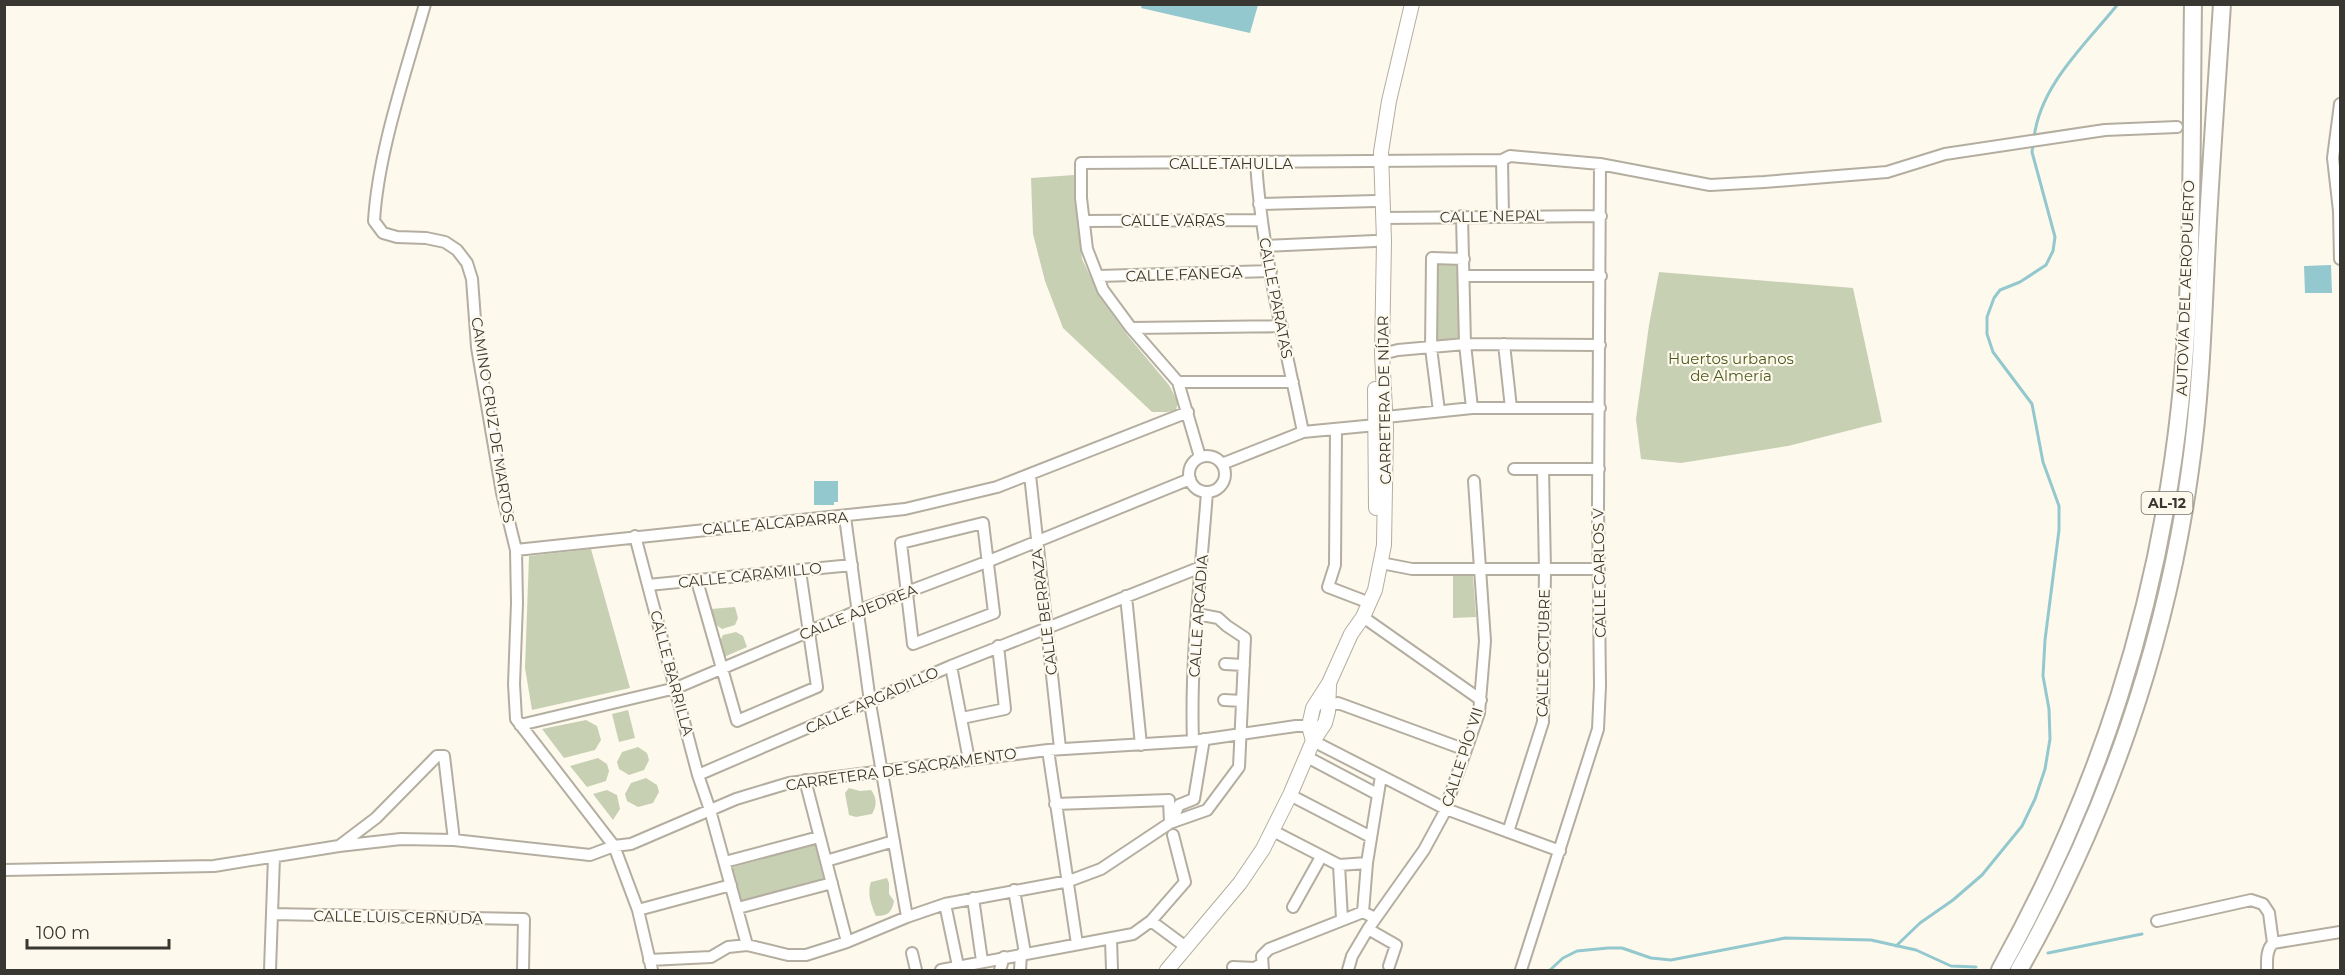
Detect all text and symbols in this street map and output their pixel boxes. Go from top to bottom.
street label: CALLE TAHULLA [1169,154,1293,173]
street label: AUTOVÍA DEL AEROPUERTO [2172,180,2198,396]
street label: CALLE NEPAL [1439,206,1545,226]
street label: CALLE VARAS [1121,211,1225,230]
street label: CALLE PARATAS [1255,236,1297,360]
street label: CALLE FANEGA [1125,262,1243,286]
street label: CARRETERA DE NÍJAR [1373,315,1395,485]
street label: CAMINO CRUZ DE MARTOS [467,316,519,524]
park label: Huertos urbanos de Almería [1668,349,1794,385]
road number: AL-12 [2142,492,2192,514]
street label: CALLE ALCAPARRA [701,507,849,539]
street label: CALLE CARLOS V [1588,508,1610,638]
street label: CALLE BERRAZA [1027,548,1061,676]
street label: CALLE ARCADIA [1184,554,1212,678]
street label: CALLE CARAMILLO [677,558,823,592]
street label: CALLE AJEDREA [796,580,920,644]
street label: CALLE OCTUBRE [1532,589,1554,717]
street label: CALLE BARRILLA [646,608,698,738]
street label: CALLE ARGADILLO [803,662,941,738]
street label: CALLE PÍO VII [1437,705,1487,809]
street label: CARRETERA DE SACRAMENTO [784,743,1018,795]
street label: CALLE LUIS CERNUDA [313,906,483,928]
scale bar [27,912,170,950]
text: 100 m [36,922,90,944]

